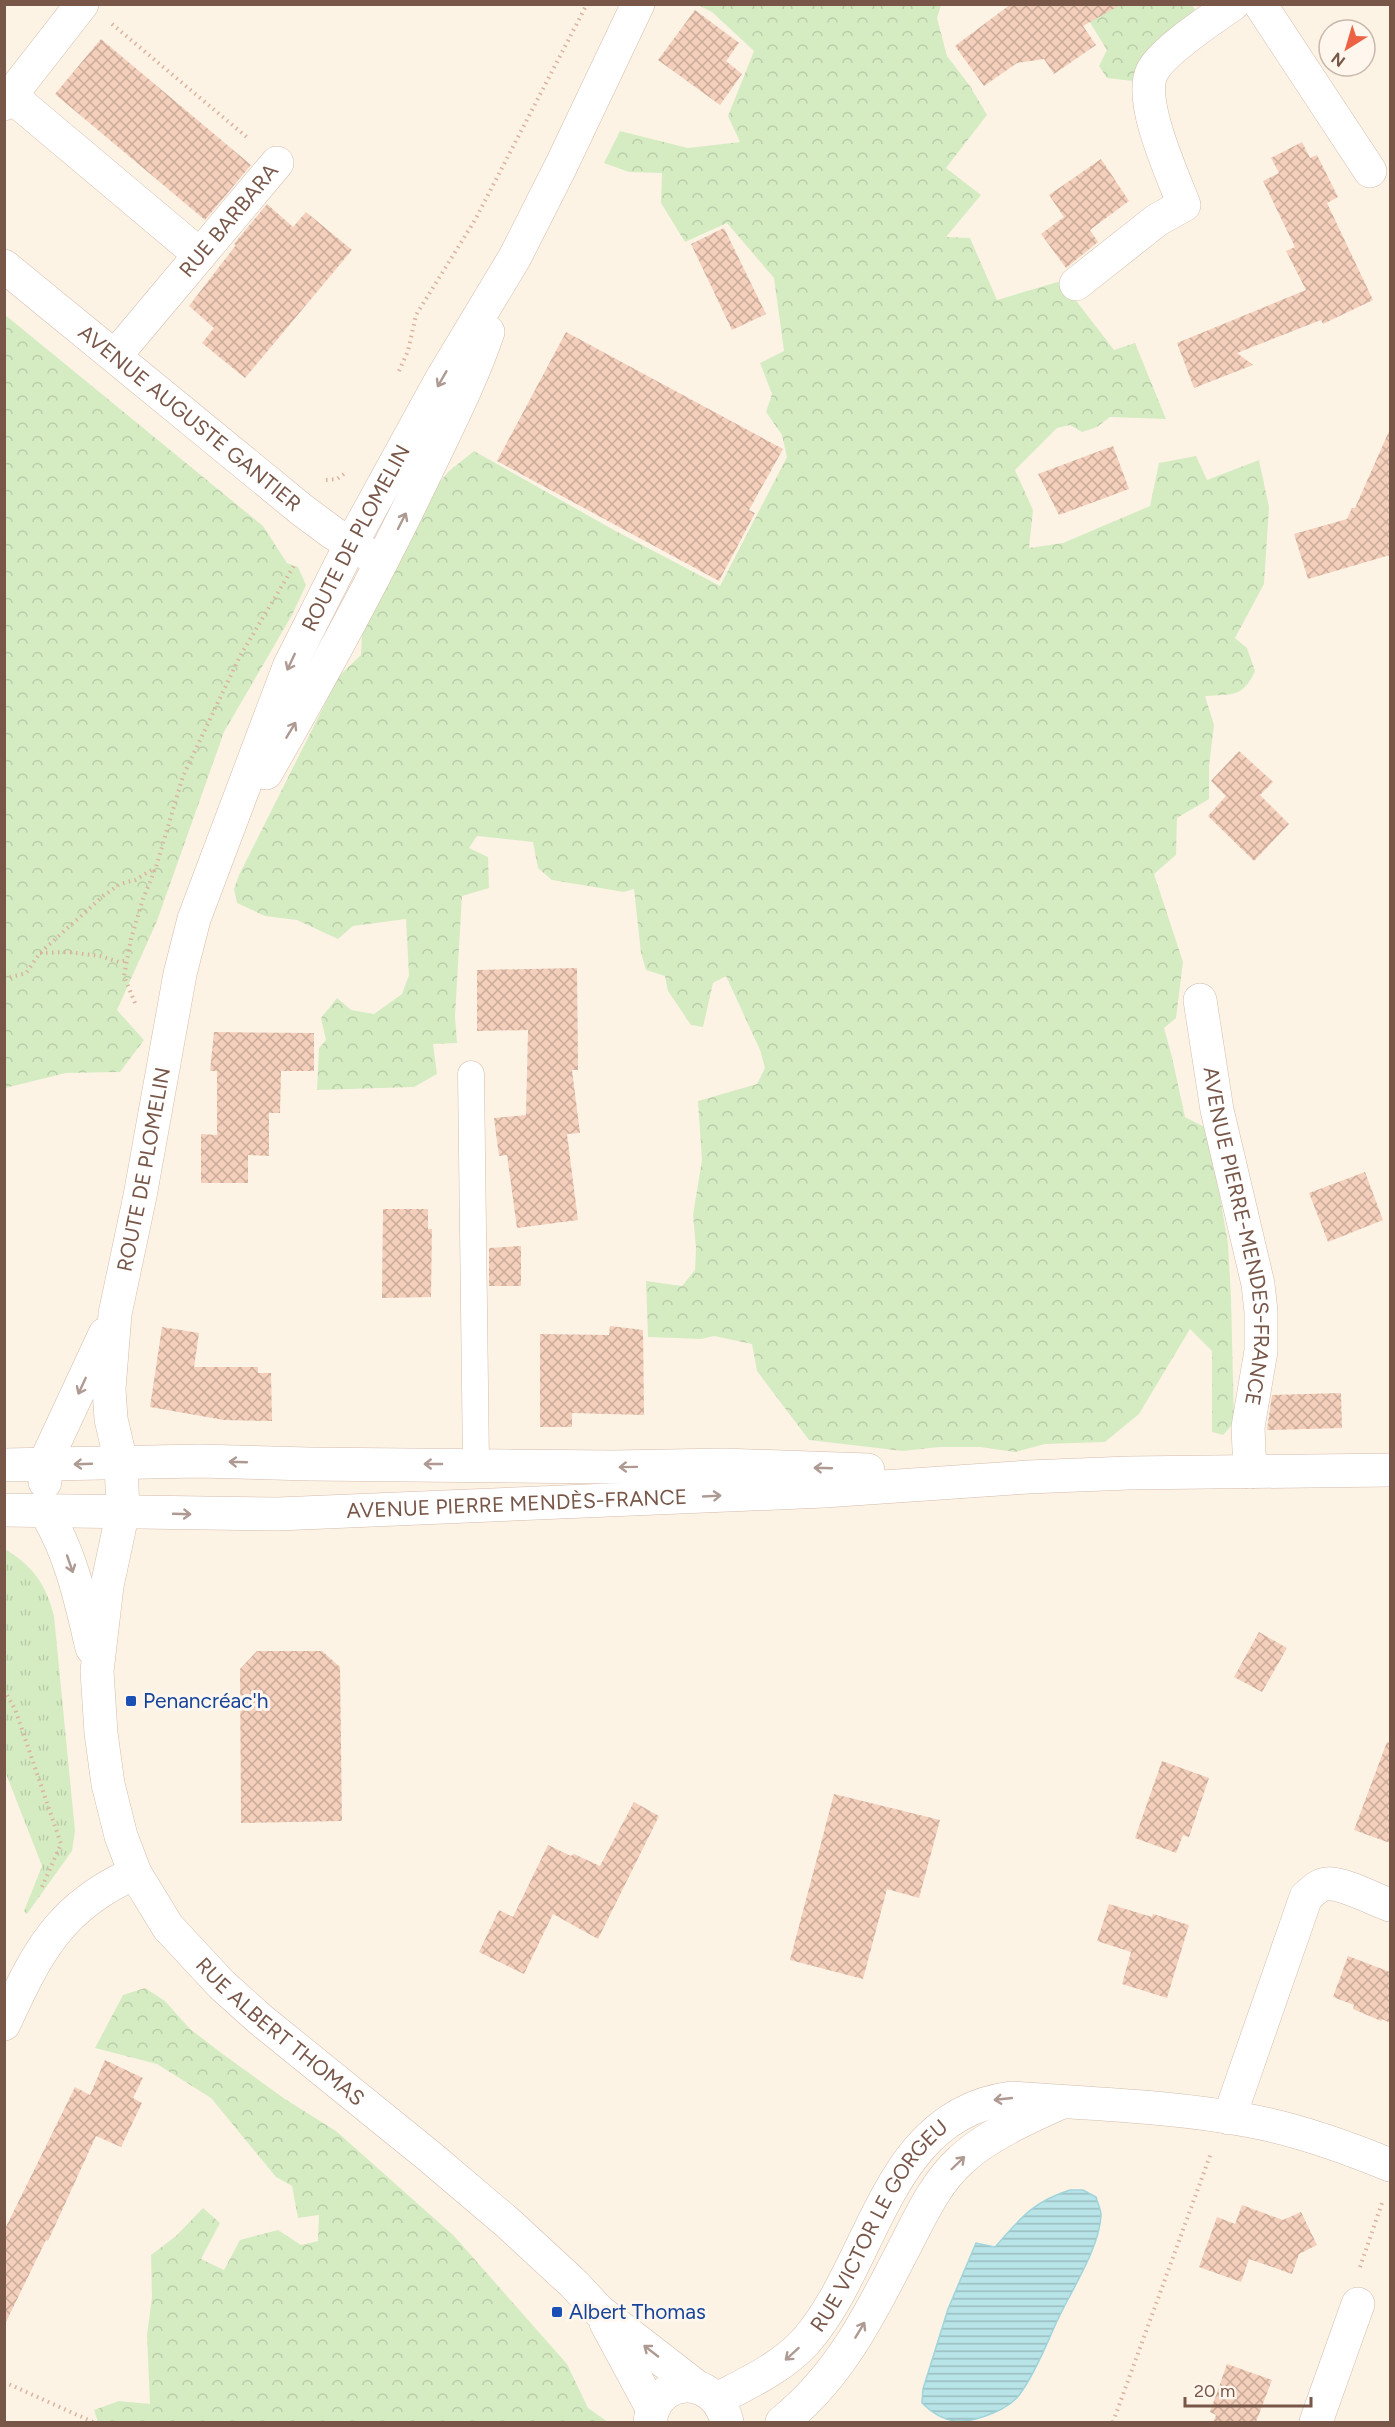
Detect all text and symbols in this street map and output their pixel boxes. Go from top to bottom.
north arrow [1317,18,1377,78]
text: N [1328,48,1349,71]
street label: RUE BARBARA [174,158,283,282]
street label: AVENUE AUGUSTE GANTIER [74,319,306,516]
one-way arrow [435,370,447,387]
street label: ROUTE DE PLOMELIN [296,440,415,635]
one-way arrow [396,513,408,530]
one-way arrow [285,653,297,671]
one-way arrow [285,722,297,739]
street label: ROUTE DE PLOMELIN [111,1065,175,1274]
street label: AVENUE PIERRE-MENDES-FRANCE [1198,1065,1274,1407]
one-way arrow [75,1376,87,1394]
one-way arrow [228,1456,248,1467]
one-way arrow [73,1458,93,1469]
one-way arrow [423,1458,443,1470]
one-way arrow [618,1461,638,1473]
one-way arrow [813,1462,833,1473]
street label: AVENUE PIERRE MENDÈS-FRANCE [346,1484,688,1523]
one-way arrow [702,1490,722,1501]
one-way arrow [171,1508,191,1519]
one-way arrow [65,1554,76,1573]
place label: Penancréac'h [143,1688,269,1713]
marker: Penancréac'h [124,1694,138,1708]
street label: RUE ALBERT THOMAS [191,1952,370,2111]
one-way arrow [994,2094,1014,2105]
street label: RUE VICTOR LE GORGEU [805,2114,952,2336]
one-way arrow [951,2156,966,2170]
place label: Albert Thomas [569,2299,706,2324]
marker: Albert Thomas [550,2305,564,2319]
one-way arrow [854,2322,866,2339]
one-way arrow [643,2345,659,2358]
one-way arrow [785,2347,800,2361]
scale bar [1185,2370,1311,2408]
text: 20 m [1194,2380,1235,2402]

